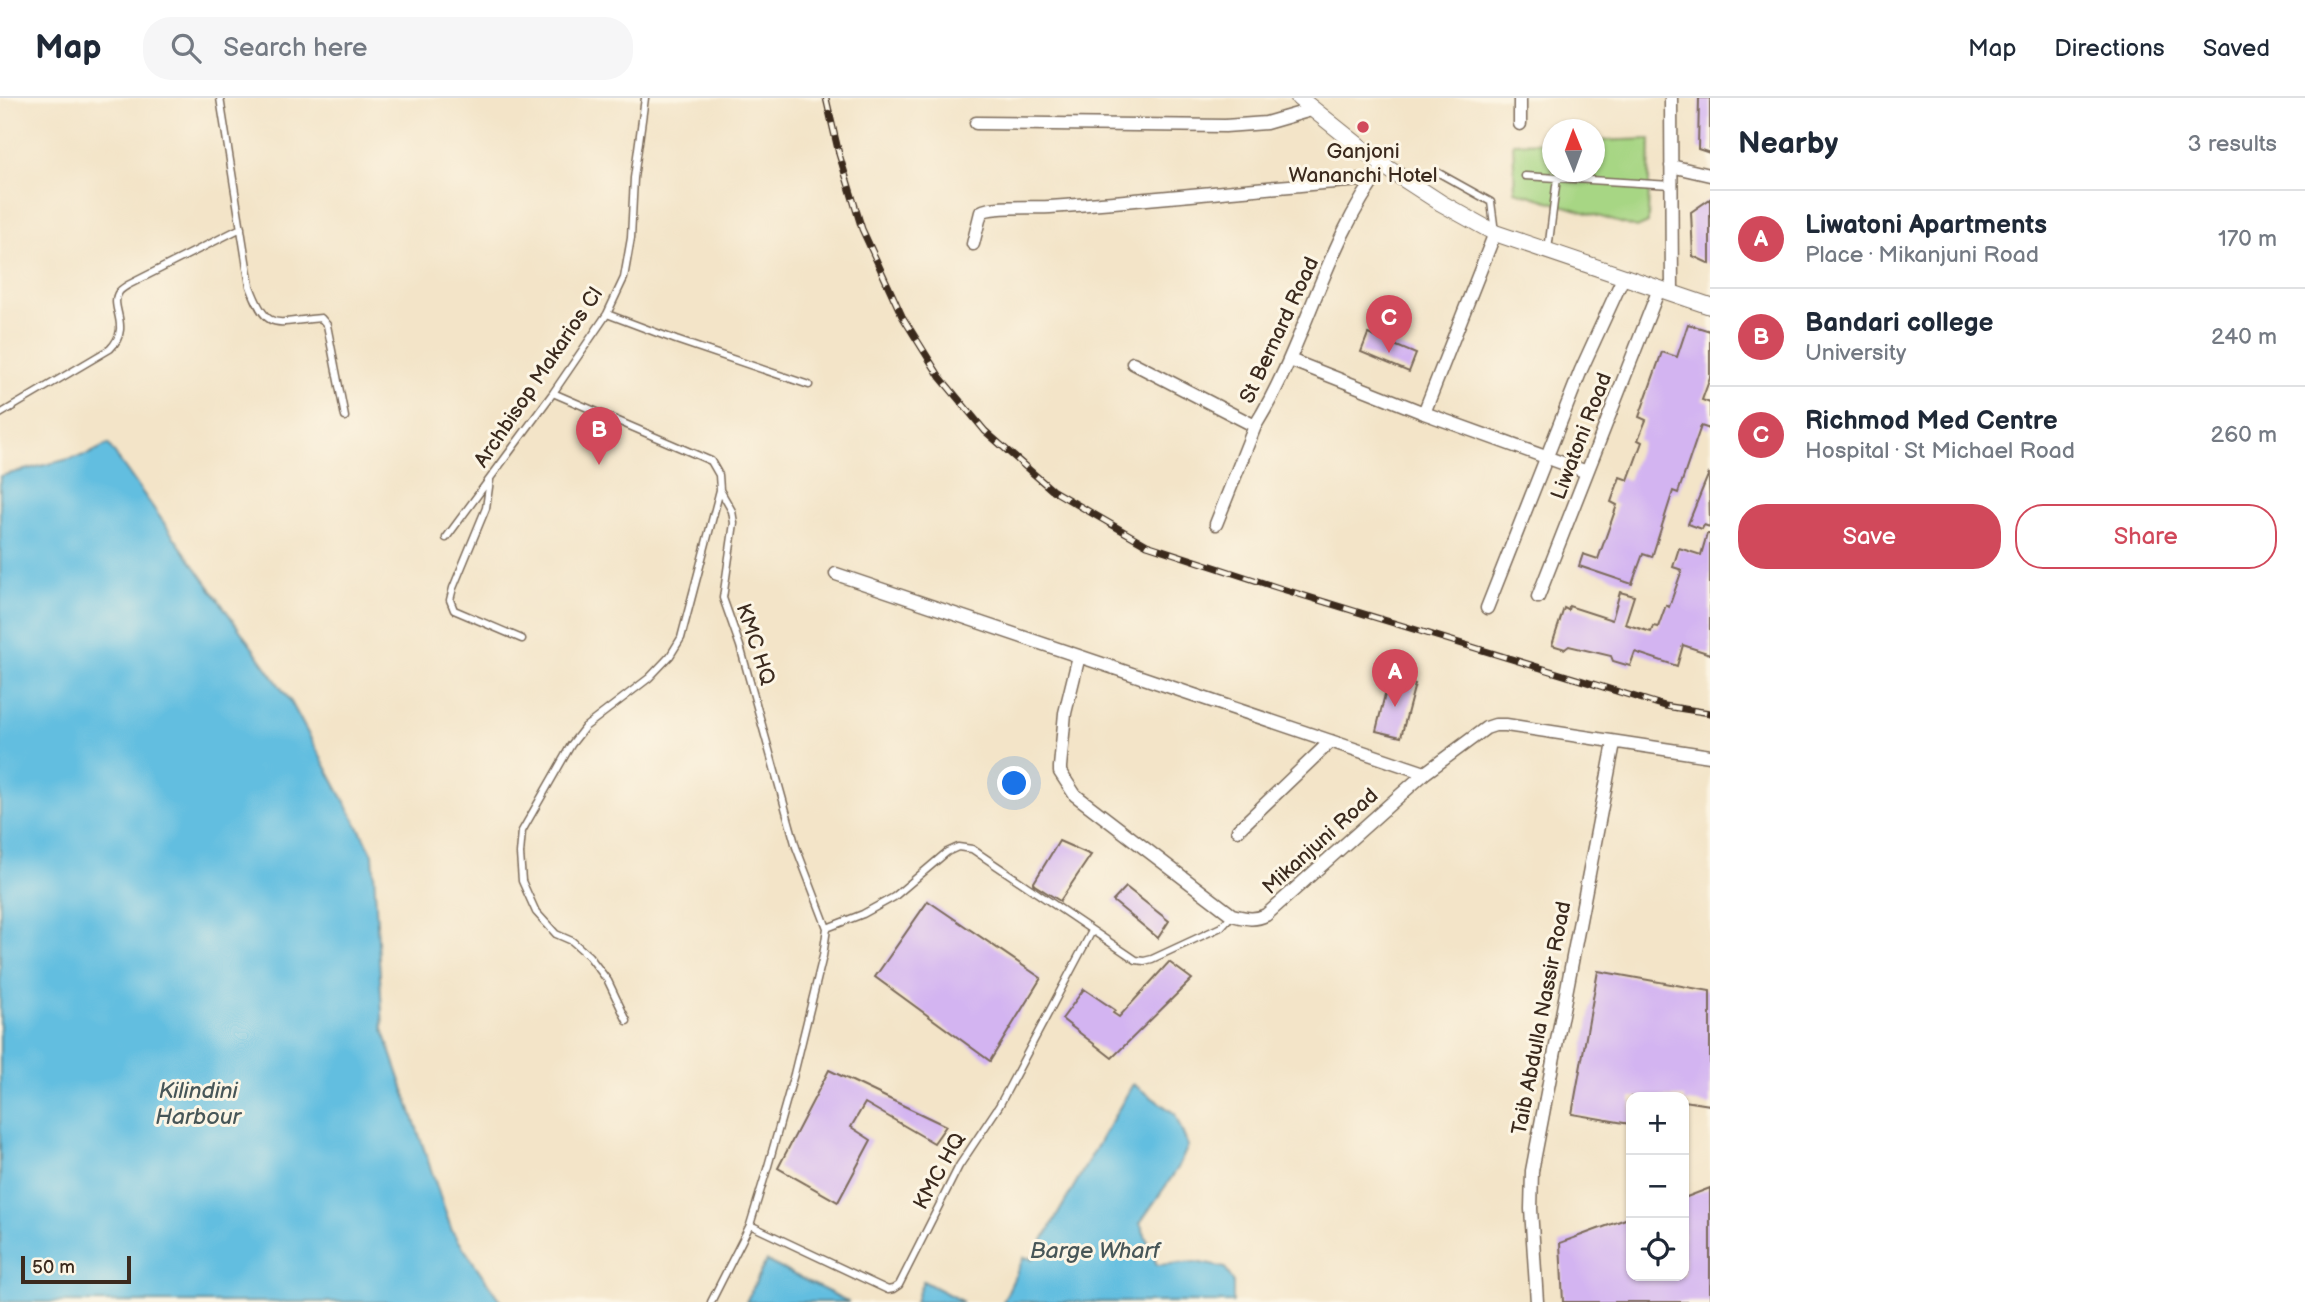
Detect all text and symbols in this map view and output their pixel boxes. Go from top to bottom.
search box [143,17,633,80]
text: Map [35,28,101,68]
icon: search [167,29,205,67]
text: Search here [223,33,367,64]
text: Map [1968,34,2016,63]
text: Directions [2054,34,2165,63]
text: Saved [2203,34,2270,63]
marker: Ganjoni Wananchi Hotel [1355,119,1371,135]
north arrow [1542,119,1605,182]
text: Nearby [1738,126,1838,162]
text: 3 results [2188,130,2277,158]
place label: Ganjoni Wananchi Hotel [1289,139,1437,188]
text: Liwatoni Apartments [1805,210,2047,241]
text: A [1754,225,1768,253]
text: 170 m [2218,225,2277,253]
text: Place · Mikanjuni Road [1805,241,2039,269]
street label: St Bernard Road [1235,253,1324,407]
street label: Archbisop Makarios Cl [469,282,608,472]
pin: C [1366,295,1412,353]
text: Bandari college [1805,308,1993,339]
text: B [1753,323,1769,351]
text: 240 m [2211,323,2277,351]
text: University [1805,339,1906,367]
street label: Liwatoni Road [1546,369,1617,503]
text: Richmod Med Centre [1805,406,2058,437]
pin: B [576,407,622,465]
text: C [1753,421,1769,449]
text: 260 m [2211,421,2277,449]
text: Hospital · St Michael Road [1805,437,2075,465]
button: Save [1738,504,2001,569]
button: Share [2015,504,2277,569]
street label: KMC HQ [731,600,781,689]
pin: A [1372,649,1418,707]
your location [997,766,1031,800]
street label: Mikanjuni Road [1257,783,1383,900]
street label: Taib Abdulla Nassir Road [1507,899,1576,1137]
water label: Kilindini Harbour [155,1077,243,1131]
map controls [1626,1092,1689,1281]
button: + [1626,1092,1689,1155]
street label: KMC HQ [908,1128,971,1214]
button: − [1626,1155,1689,1218]
button: locate [1626,1218,1689,1281]
water label: Barge Wharf [1030,1237,1162,1265]
scale bar [21,1253,131,1285]
text: 50 m [32,1256,75,1279]

